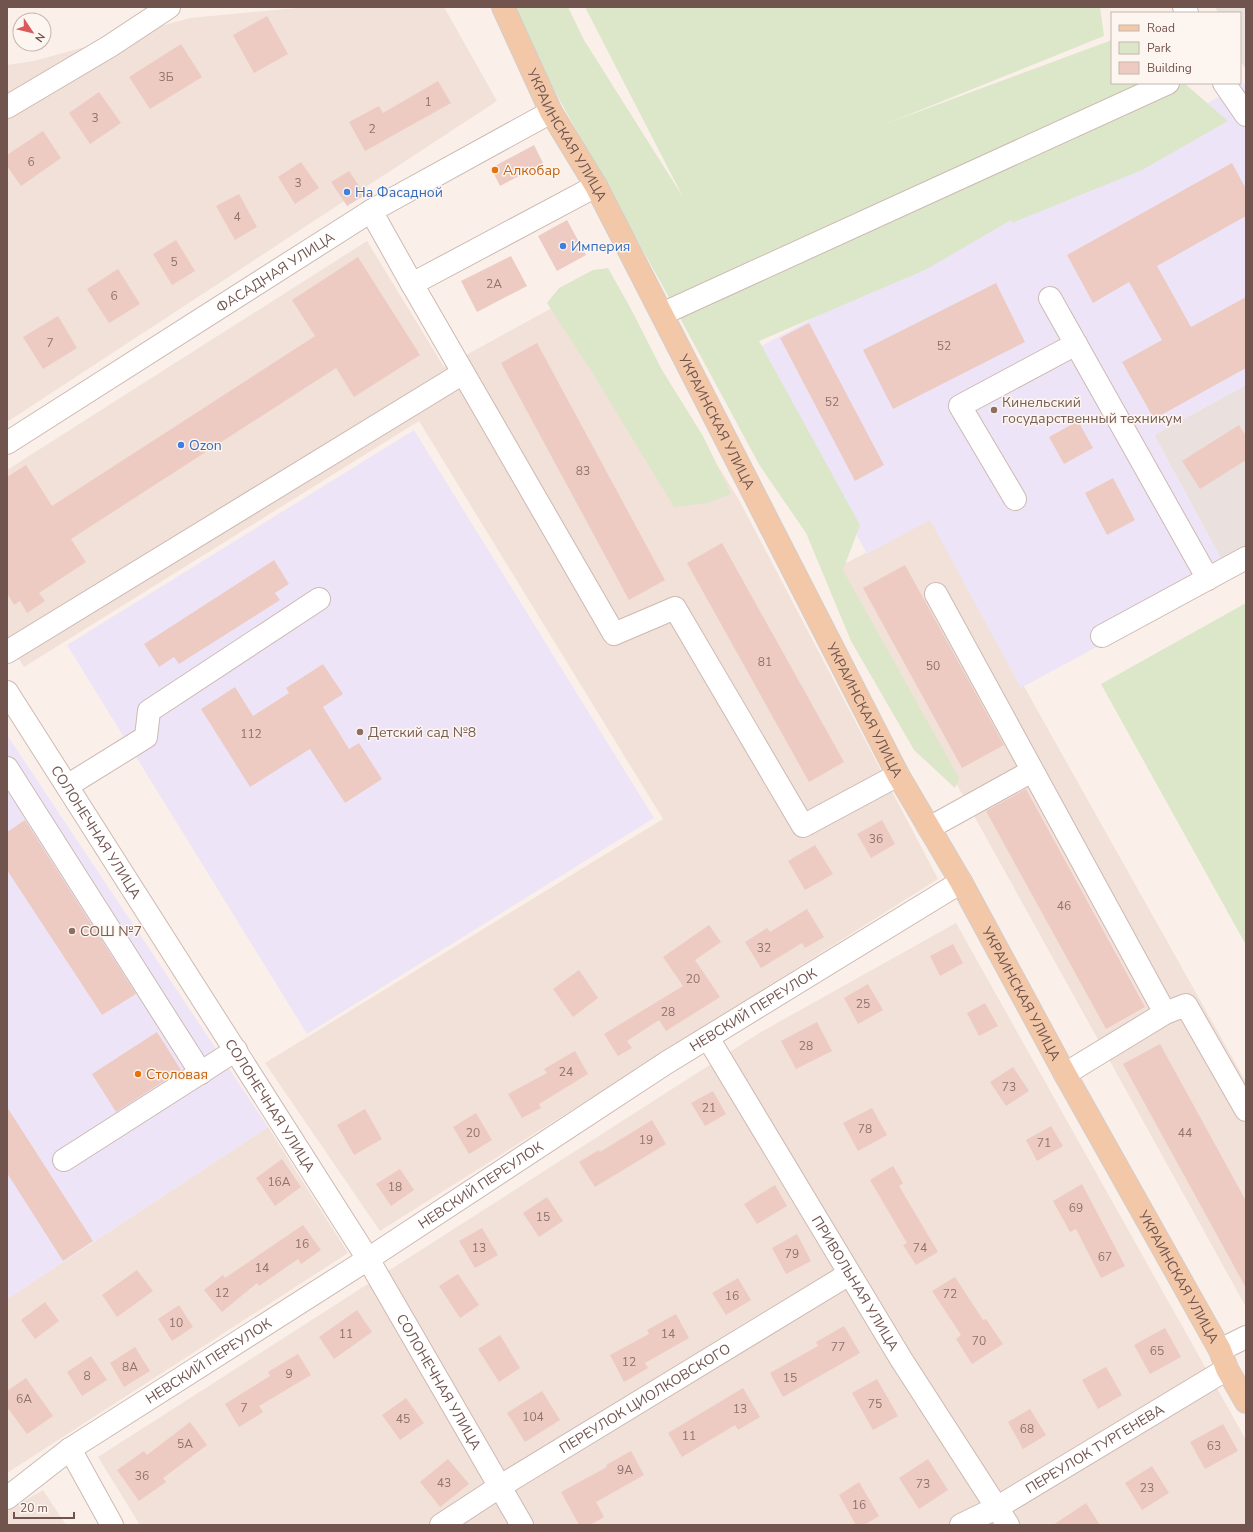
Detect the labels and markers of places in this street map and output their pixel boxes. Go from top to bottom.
place label: Алкобар [503,161,560,180]
marker: Алкобар [490,165,500,175]
place label: На Фасадной [355,183,443,202]
marker: На Фасадной [342,187,352,197]
place label: Империя [571,237,630,256]
marker: Империя [558,241,568,251]
place label: Кинельский государственный техникум [1002,393,1182,428]
marker: Кинельский государственный техникум [989,405,999,415]
place label: Ozon [189,436,222,455]
marker: Ozon [176,440,186,450]
place label: Детский сад №8 [368,723,476,742]
marker: Детский сад №8 [355,727,365,737]
place label: СОШ №7 [80,922,142,941]
marker: СОШ №7 [67,926,77,936]
place label: Столовая [146,1065,208,1084]
marker: Столовая [133,1069,143,1079]

